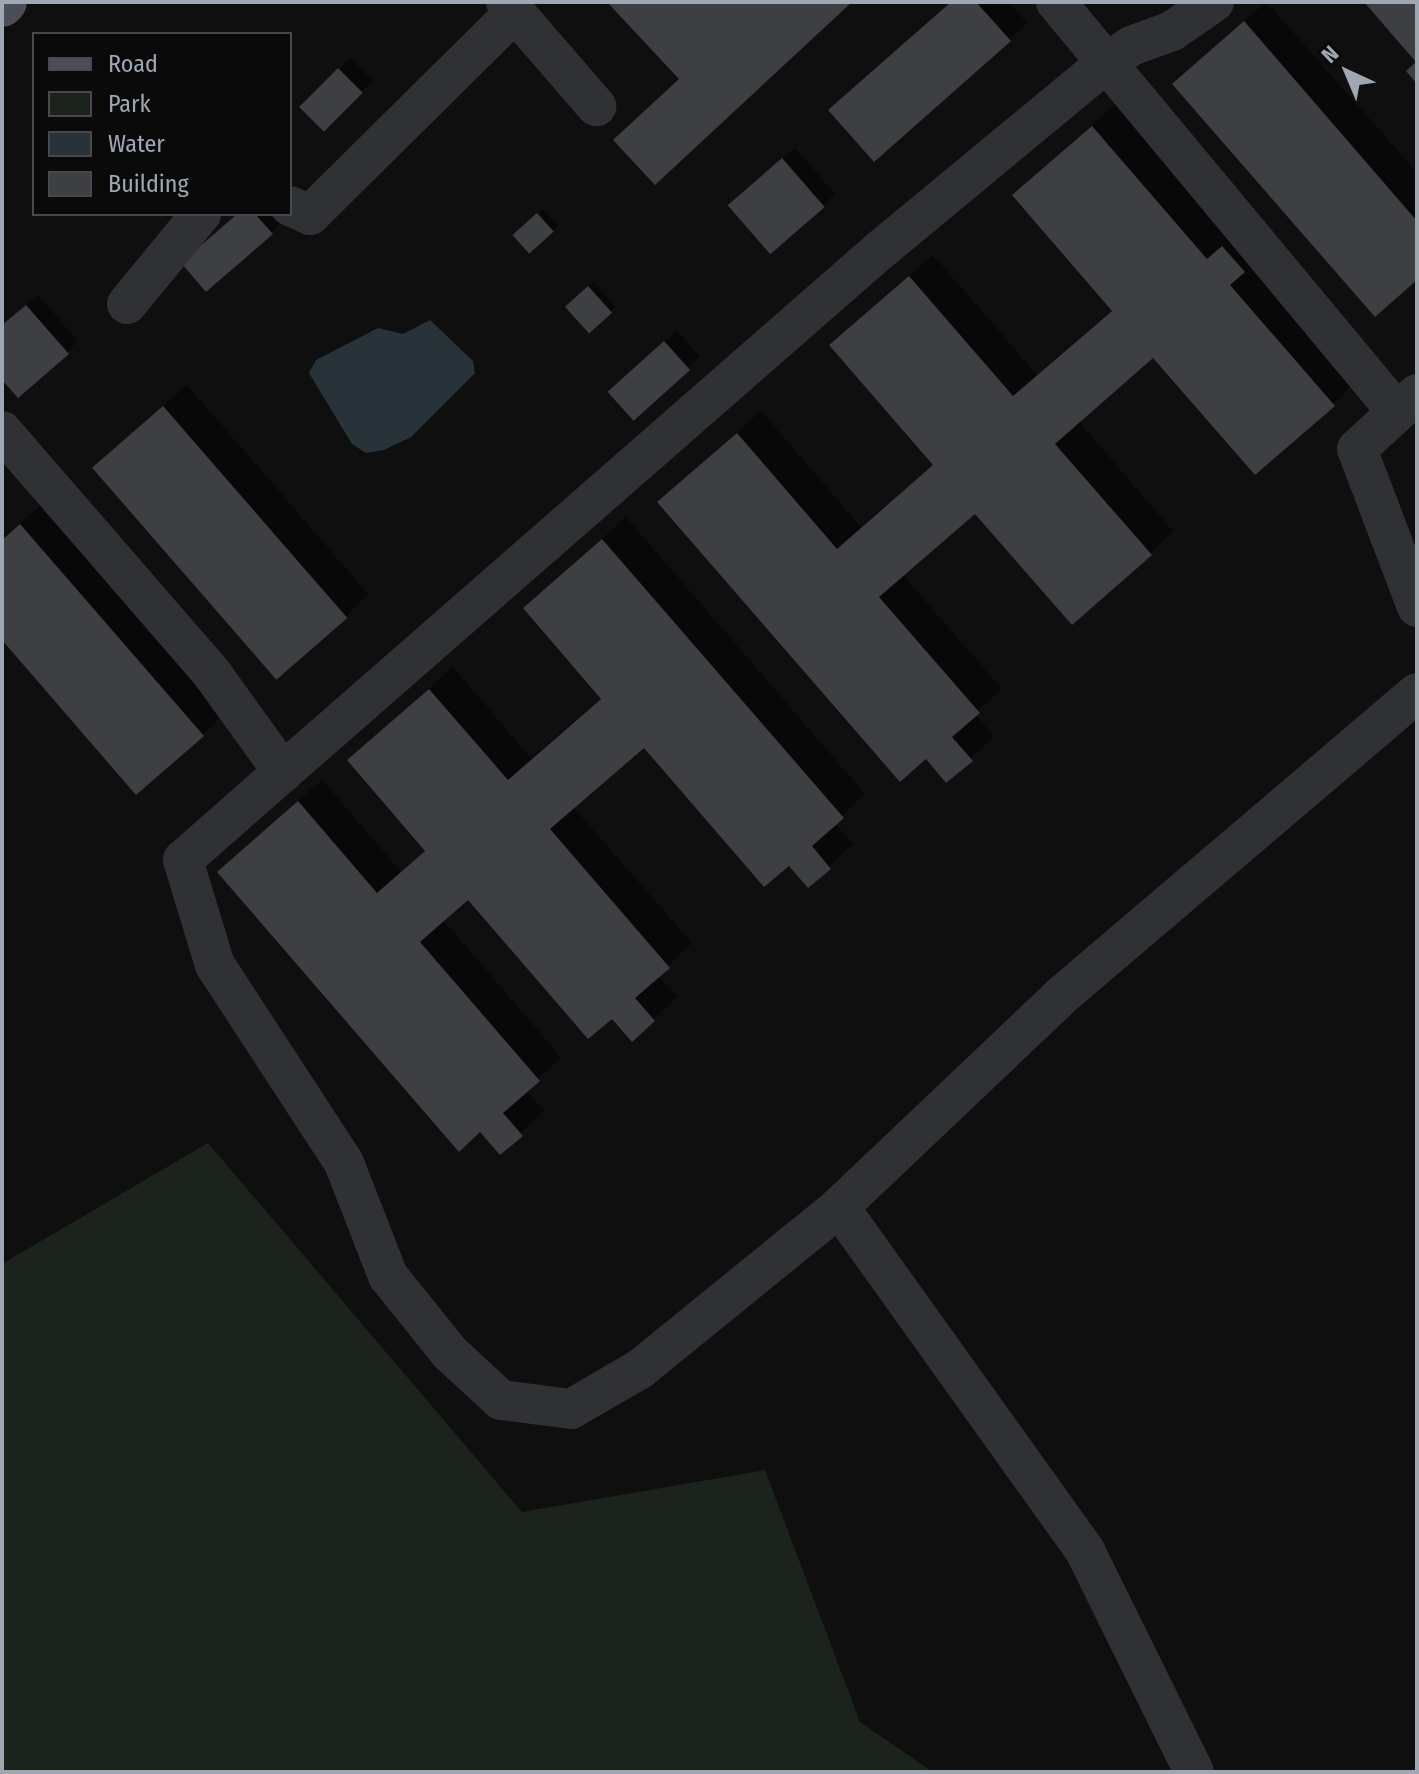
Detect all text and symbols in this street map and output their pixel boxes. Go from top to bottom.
legend [32,32,292,216]
north arrow [1307,32,1387,112]
text: N [1316,40,1344,69]
text: Road [108,50,158,78]
text: Park [108,90,151,118]
text: Water [108,130,165,158]
text: Building [108,170,189,198]

